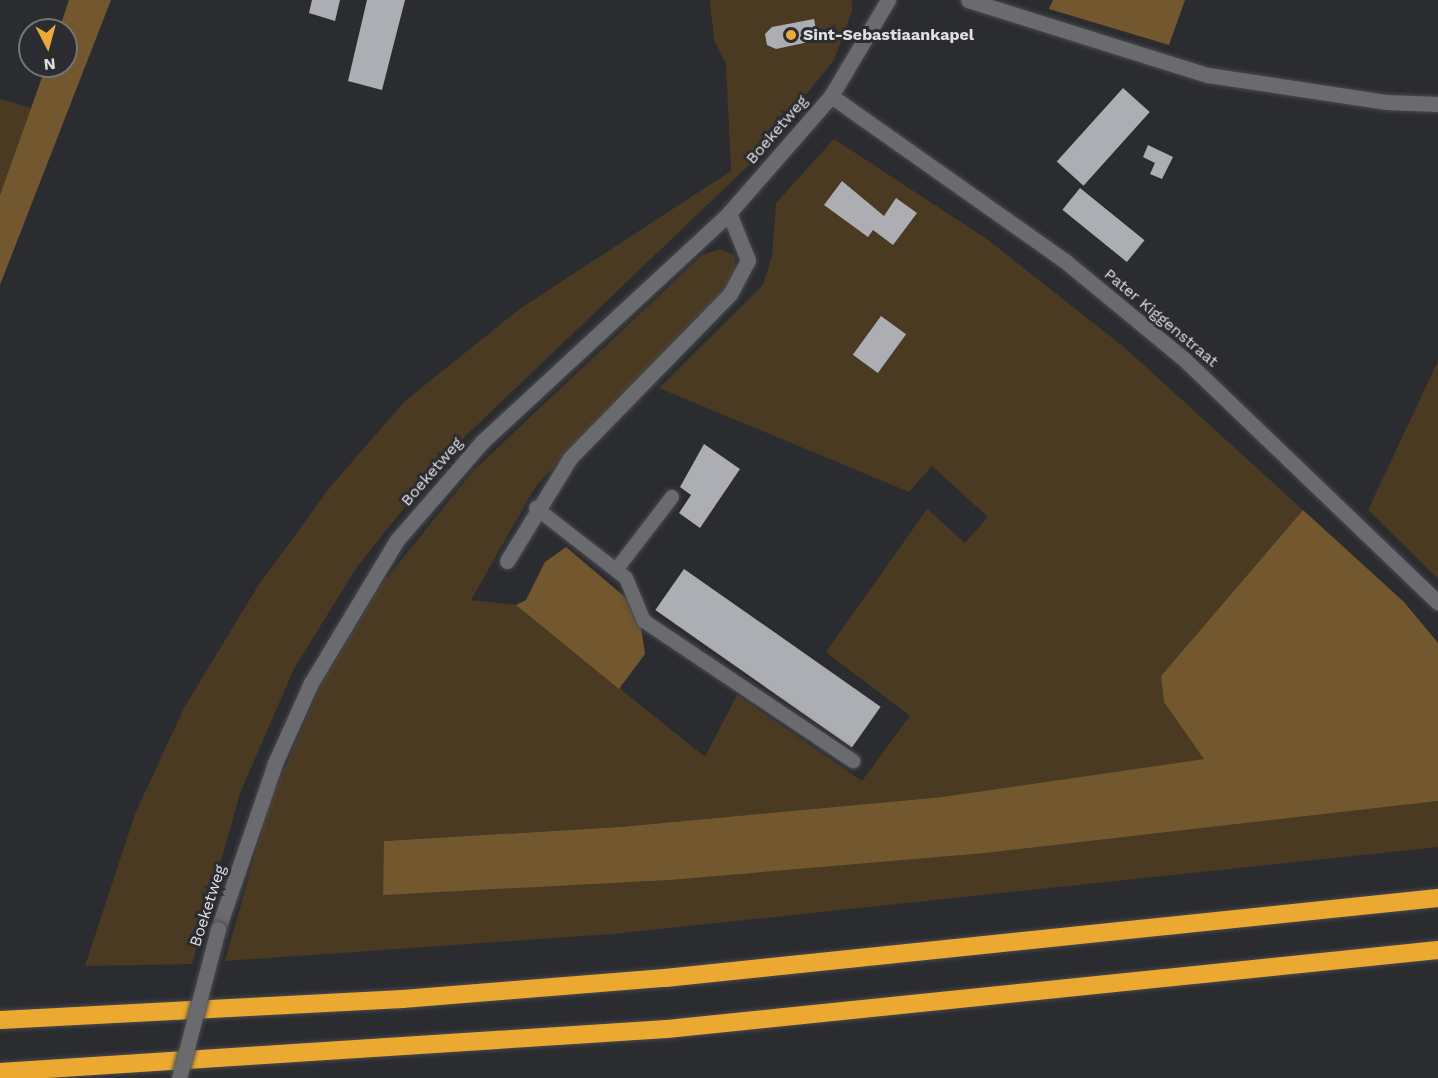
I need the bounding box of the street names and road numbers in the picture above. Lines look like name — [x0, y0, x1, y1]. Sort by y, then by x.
street label: Boeketweg — [742, 92, 812, 168]
street label: Pater Kiggenstraat — [1100, 265, 1222, 371]
street label: Boeketweg — [397, 434, 467, 510]
street label: Boeketweg — [186, 863, 230, 949]

